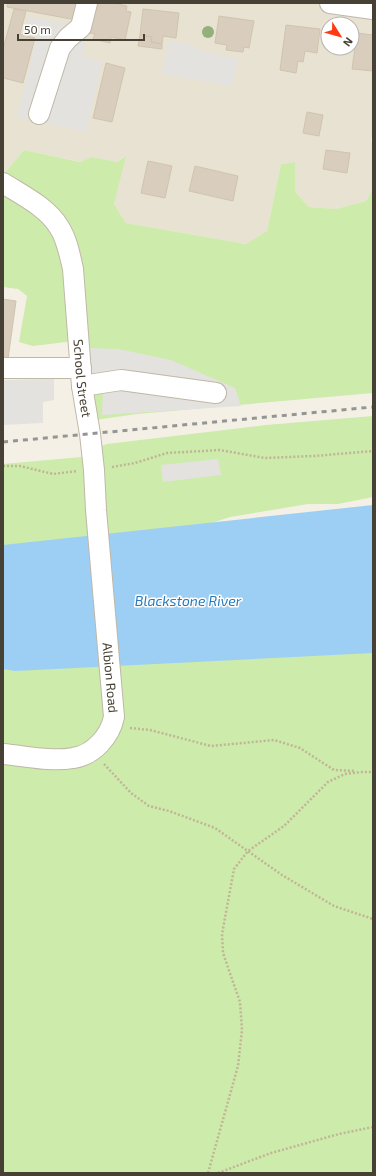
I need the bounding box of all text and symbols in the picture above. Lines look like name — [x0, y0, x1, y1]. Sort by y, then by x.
scale bar — [18, 16, 144, 42]
north arrow — [320, 16, 360, 56]
text: 50 m — [24, 22, 51, 36]
text: N — [341, 35, 356, 49]
street label: School Street — [70, 338, 95, 418]
water label: Blackstone River — [135, 592, 242, 609]
street label: Albion Road — [100, 642, 122, 713]

